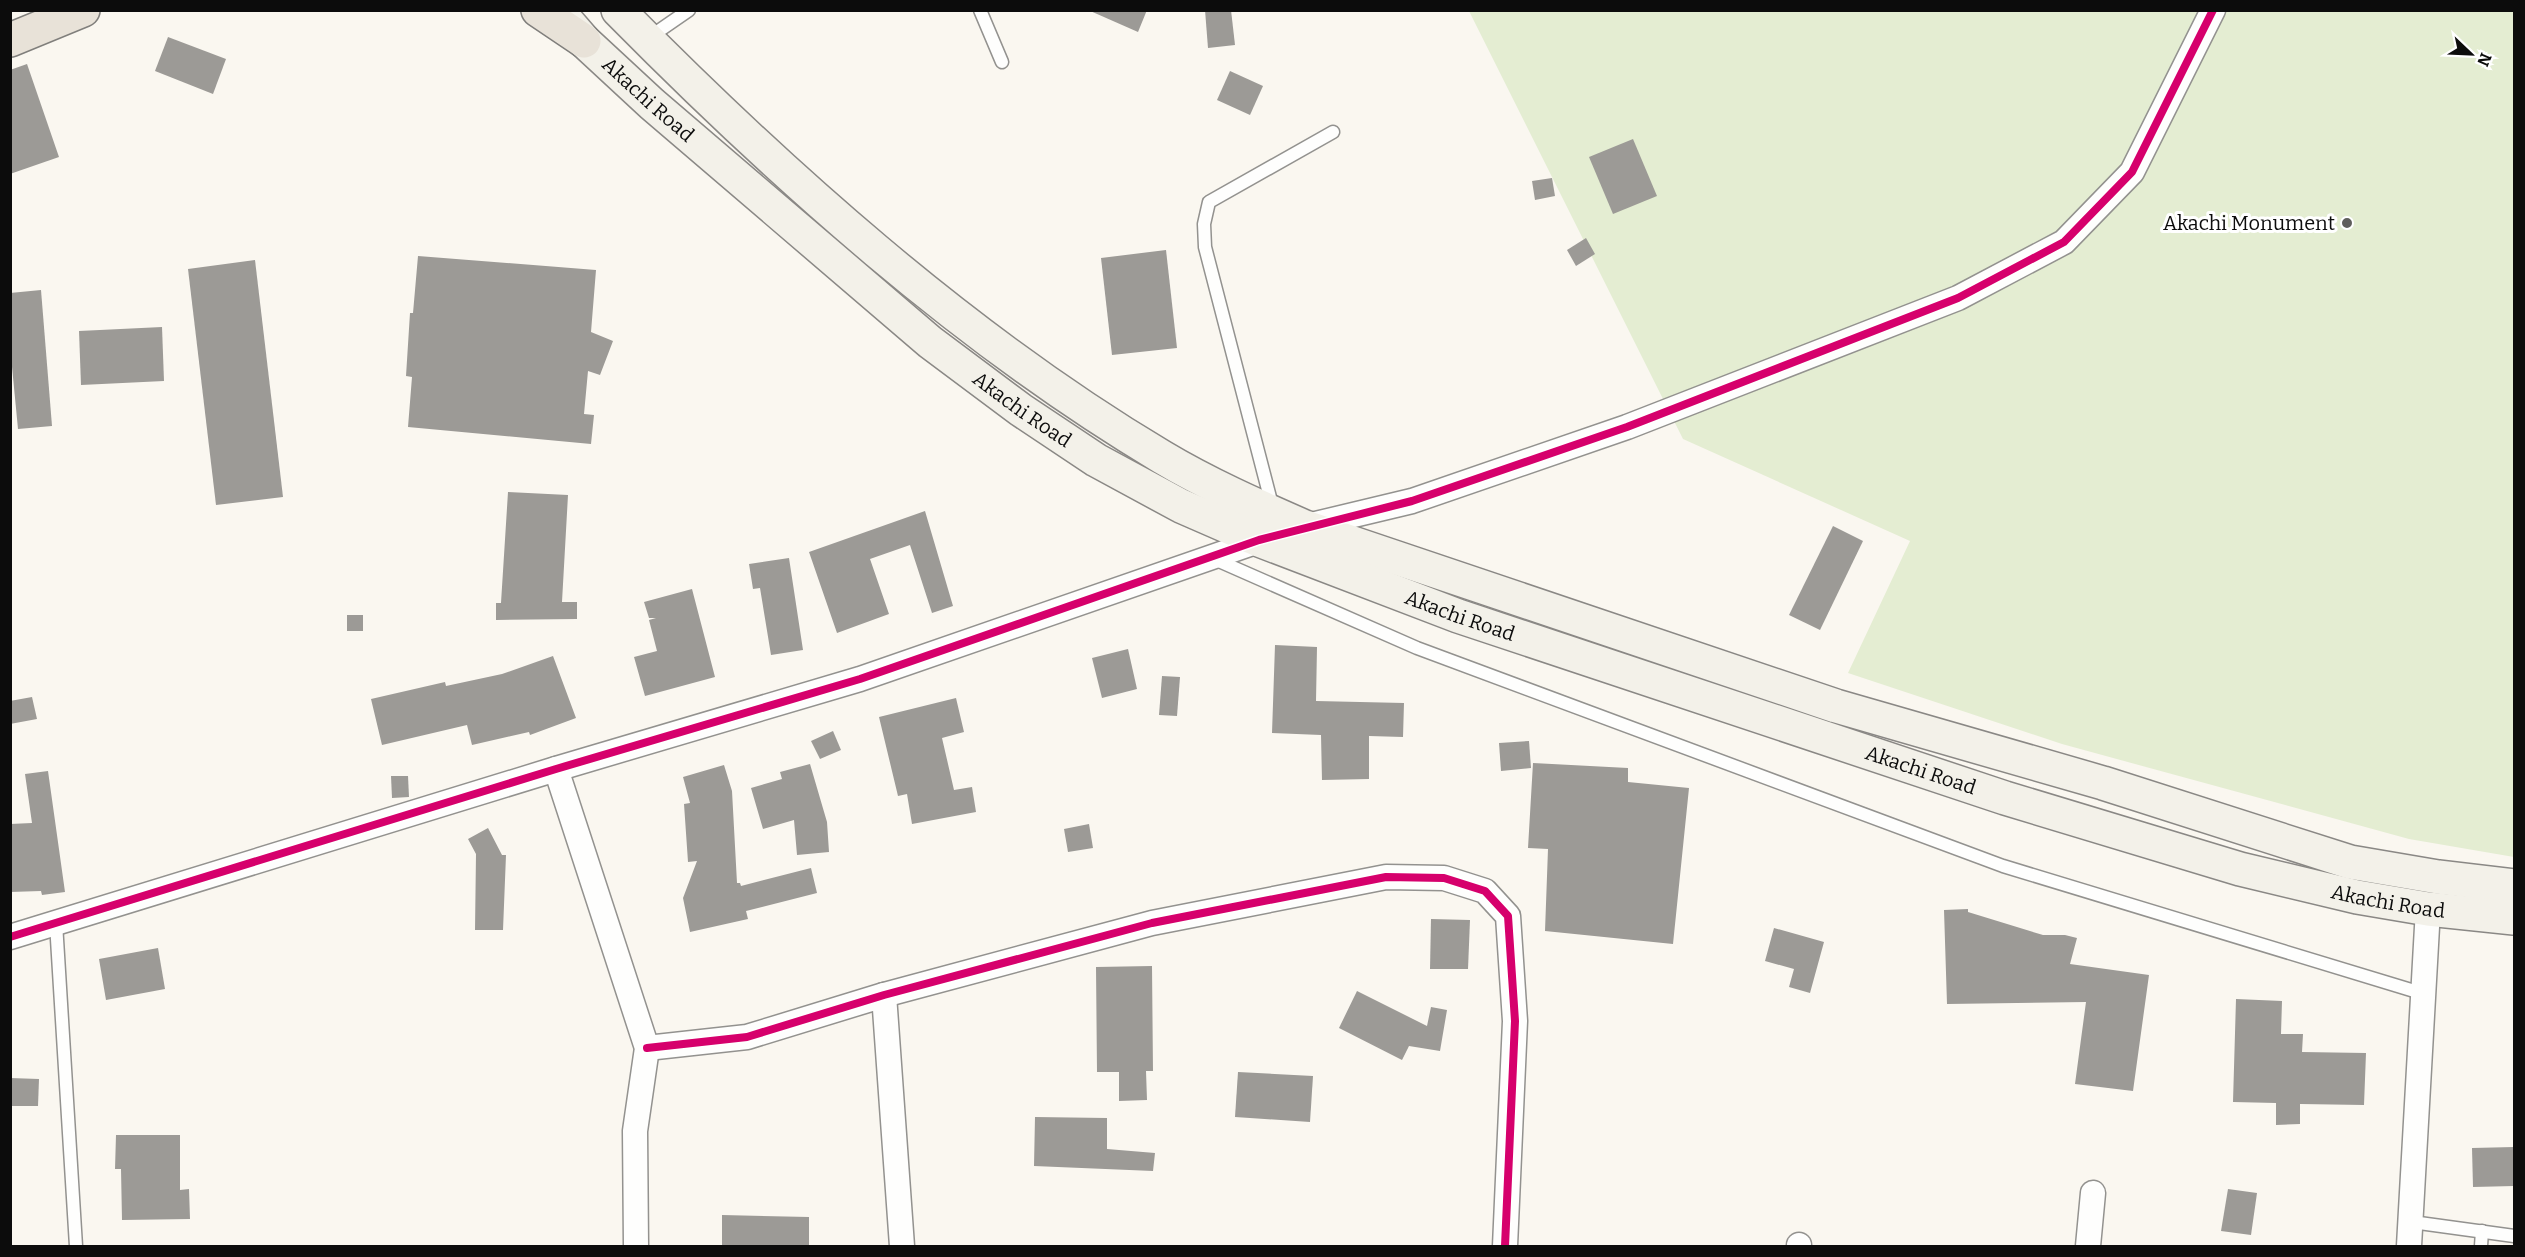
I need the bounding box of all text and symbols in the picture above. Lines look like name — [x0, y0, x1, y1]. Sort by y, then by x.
north arrow — [2441, 24, 2501, 84]
text: N — [2473, 50, 2496, 69]
street label: Akachi Road — [597, 52, 699, 147]
place label: Akachi Monument — [2163, 211, 2335, 235]
marker: Akachi Monument — [2340, 216, 2354, 230]
street label: Akachi Road — [968, 366, 1076, 452]
street label: Akachi Road — [1402, 585, 1518, 646]
street label: Akachi Road — [1862, 740, 1979, 800]
street label: Akachi Road — [2329, 879, 2446, 923]

